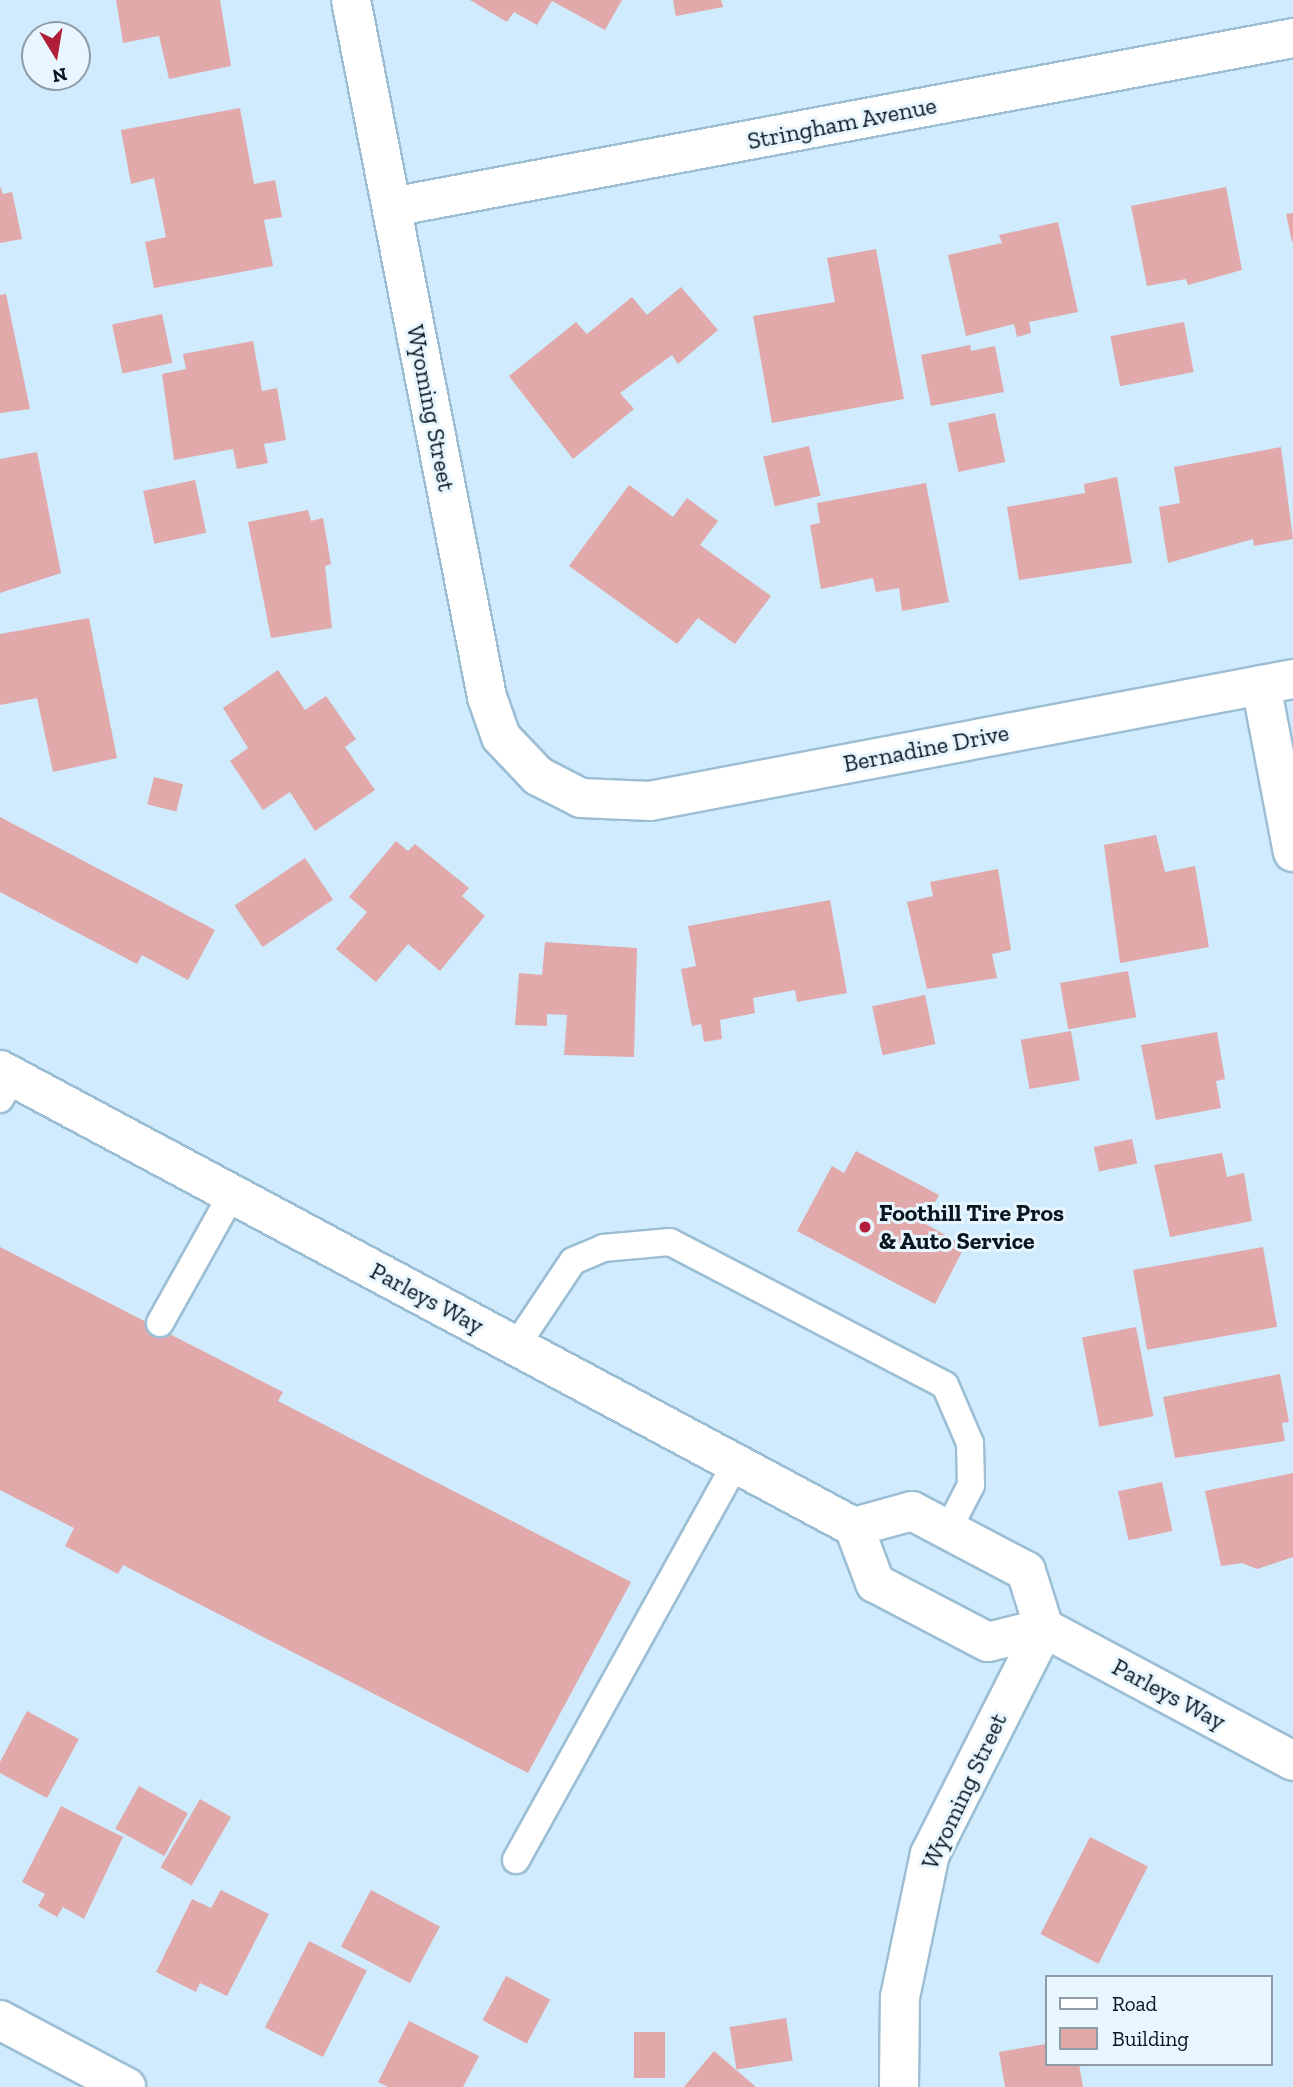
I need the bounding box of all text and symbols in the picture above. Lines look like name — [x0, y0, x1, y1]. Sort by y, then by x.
north arrow — [21, 21, 91, 91]
text: N — [50, 62, 69, 88]
street label: Stringham Avenue — [745, 90, 939, 156]
street label: Wyoming Street — [401, 322, 461, 494]
street label: Bernadine Drive — [841, 718, 1011, 778]
place label: Foothill Tire Pros & Auto Service — [879, 1199, 1064, 1255]
marker: Foothill Tire Pros & Auto Service — [857, 1219, 873, 1235]
street label: Parleys Way — [365, 1256, 489, 1340]
street label: Parleys Way — [1107, 1652, 1231, 1736]
street label: Wyoming Street — [915, 1708, 1013, 1874]
legend — [1044, 1975, 1272, 2066]
text: Road — [1112, 1991, 1157, 2016]
text: Building — [1112, 2026, 1189, 2051]

